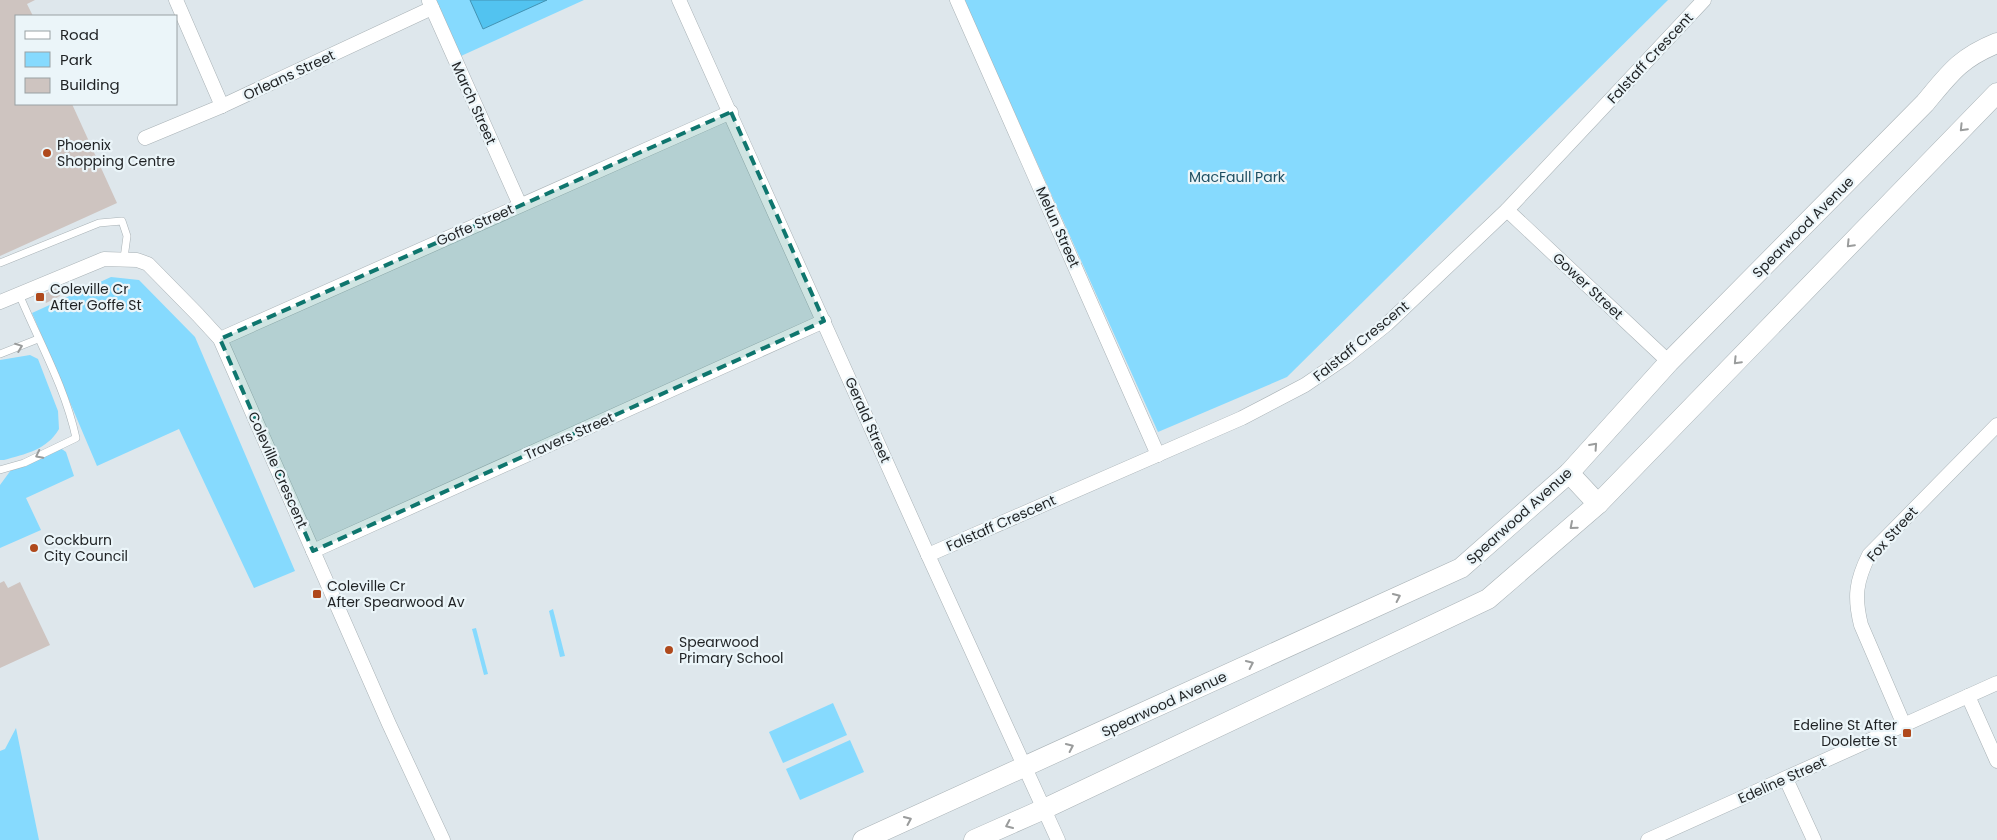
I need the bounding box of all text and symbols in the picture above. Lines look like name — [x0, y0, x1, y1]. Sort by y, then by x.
street label: Falstaff Crescent — [1602, 8, 1698, 108]
legend — [15, 15, 178, 105]
text: Road — [60, 24, 99, 45]
street label: Orleans Street — [240, 45, 338, 105]
text: Park — [60, 49, 92, 70]
street label: March Street — [447, 58, 501, 148]
text: Building — [60, 74, 120, 95]
one-way arrow — [1960, 122, 1969, 131]
place label: Phoenix Shopping Centre — [57, 135, 175, 171]
marker: Phoenix Shopping Centre — [41, 147, 53, 159]
park label: MacFaull Park — [1189, 167, 1286, 187]
street label: Spearwood Avenue — [1748, 172, 1858, 282]
street label: Melun Street — [1031, 183, 1085, 271]
street label: Goffe Street — [433, 199, 517, 251]
one-way arrow — [1847, 239, 1856, 248]
street label: Gower Street — [1548, 248, 1628, 324]
place label: Coleville Cr After Goffe St — [50, 279, 142, 315]
marker: Coleville Cr After Goffe St — [34, 291, 46, 303]
street label: Falstaff Crescent — [1309, 296, 1413, 386]
one-way arrow — [14, 342, 23, 353]
one-way arrow — [1734, 355, 1743, 364]
street label: Gerald Street — [840, 374, 896, 466]
street label: Travers Street — [521, 407, 617, 465]
street label: Coleville Crescent — [243, 408, 313, 532]
one-way arrow — [1588, 443, 1597, 452]
one-way arrow — [35, 449, 44, 459]
street label: Spearwood Avenue — [1462, 463, 1577, 569]
street label: Falstaff Crescent — [943, 490, 1059, 556]
street label: Fox Street — [1862, 502, 1922, 566]
one-way arrow — [1569, 520, 1578, 529]
place label: Cockburn City Council — [44, 530, 128, 566]
marker: Cockburn City Council — [28, 542, 40, 554]
place label: Coleville Cr After Spearwood Av — [327, 576, 465, 612]
marker: Coleville Cr After Spearwood Av — [311, 588, 323, 600]
one-way arrow — [1392, 592, 1401, 603]
place label: Spearwood Primary School — [679, 632, 784, 668]
marker: Spearwood Primary School — [663, 644, 675, 656]
one-way arrow — [1245, 660, 1254, 671]
street label: Spearwood Avenue — [1098, 666, 1230, 742]
place label: Edeline St After Doolette St — [1793, 715, 1897, 751]
marker: Edeline St After Doolette St — [1901, 727, 1913, 739]
one-way arrow — [1065, 742, 1074, 753]
street label: Edeline Street — [1735, 752, 1829, 808]
one-way arrow — [903, 816, 912, 827]
one-way arrow — [1005, 818, 1014, 829]

